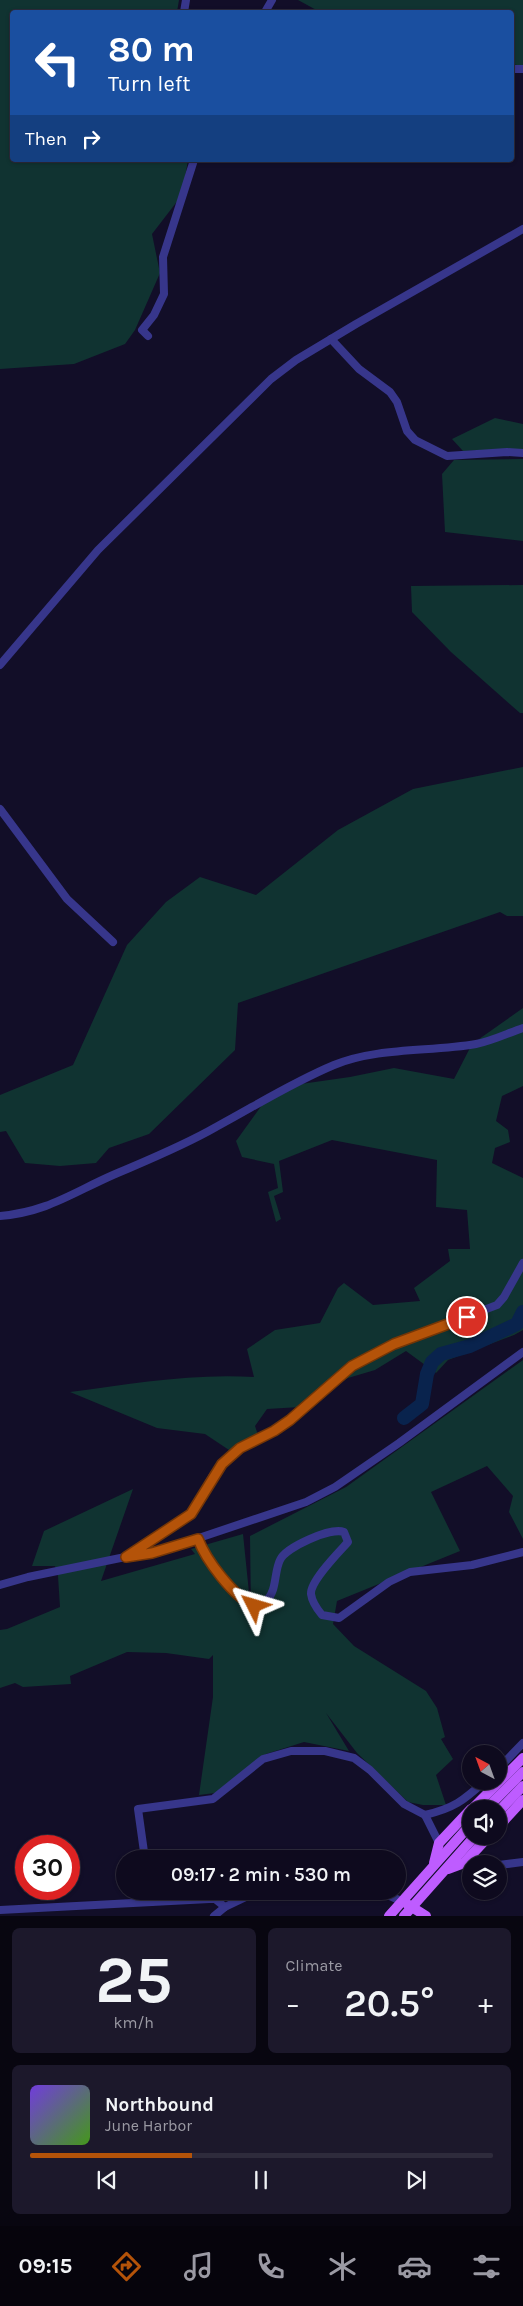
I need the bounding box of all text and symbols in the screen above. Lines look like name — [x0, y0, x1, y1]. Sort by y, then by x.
text: 80 m — [108, 29, 195, 70]
icon: left — [25, 30, 90, 95]
text: Turn left — [108, 71, 191, 97]
icon: right — [77, 125, 105, 153]
text: Then — [25, 128, 67, 150]
pin — [446, 1296, 488, 1338]
icon: arrive — [453, 1303, 481, 1331]
position arrow — [227, 1579, 279, 1631]
north arrow — [462, 1745, 508, 1790]
map controls — [462, 1745, 507, 1900]
button: sound — [462, 1800, 507, 1845]
speed limit sign: 30 — [15, 1835, 80, 1900]
button: layers — [462, 1855, 507, 1900]
text: 09:17 · 2 min · 530 m — [171, 1864, 351, 1886]
text: 25 — [95, 1942, 172, 2018]
text: Climate — [286, 1956, 343, 1975]
text: 20.5° — [344, 1981, 434, 2026]
text: − — [286, 1987, 300, 2020]
text: + — [478, 1987, 493, 2020]
text: km/h — [113, 2013, 154, 2032]
text: Northbound — [105, 2094, 214, 2116]
text: June Harbor — [105, 2116, 192, 2135]
icon: previous — [93, 2166, 121, 2194]
icon: pause — [247, 2166, 275, 2194]
icon: next — [402, 2166, 430, 2194]
icon: directions — [109, 2249, 144, 2284]
icon: music — [181, 2249, 216, 2284]
icon: phone — [253, 2249, 288, 2284]
icon: climate — [325, 2249, 360, 2284]
icon: car — [397, 2249, 432, 2284]
icon: filters — [469, 2249, 504, 2284]
text: 09:15 — [19, 2253, 72, 2279]

